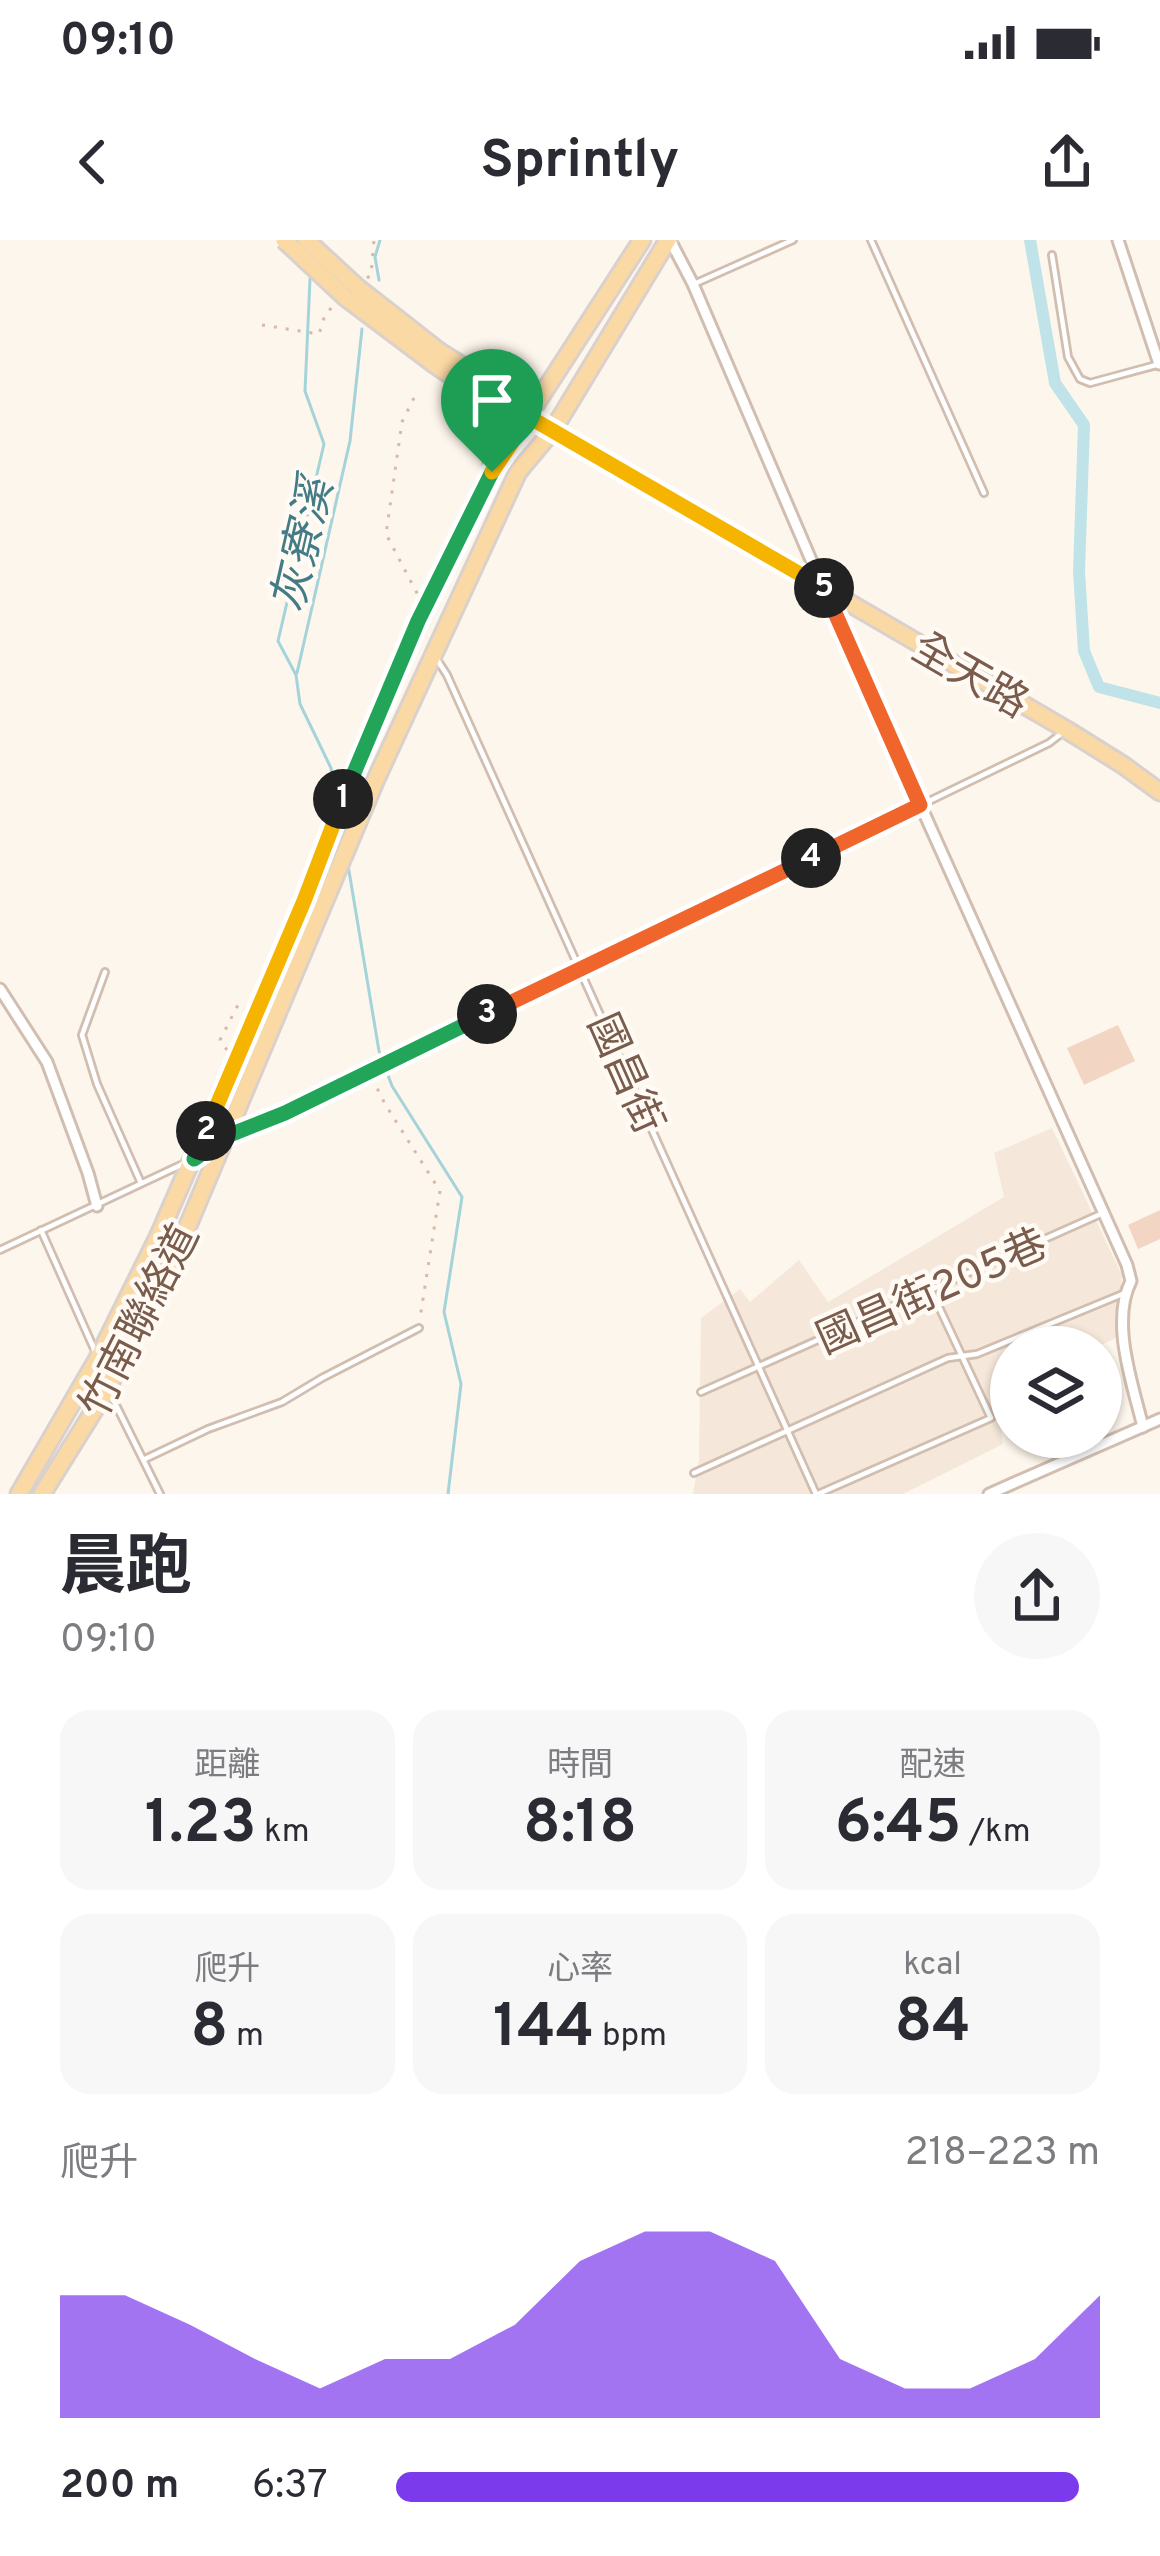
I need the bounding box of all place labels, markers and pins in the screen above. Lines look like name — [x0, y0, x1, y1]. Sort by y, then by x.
pin — [441, 349, 543, 472]
pin: 5 — [794, 558, 854, 618]
pin: 1 — [313, 769, 373, 829]
pin: 4 — [781, 828, 841, 888]
pin: 3 — [457, 984, 517, 1044]
pin: 2 — [176, 1101, 236, 1161]

